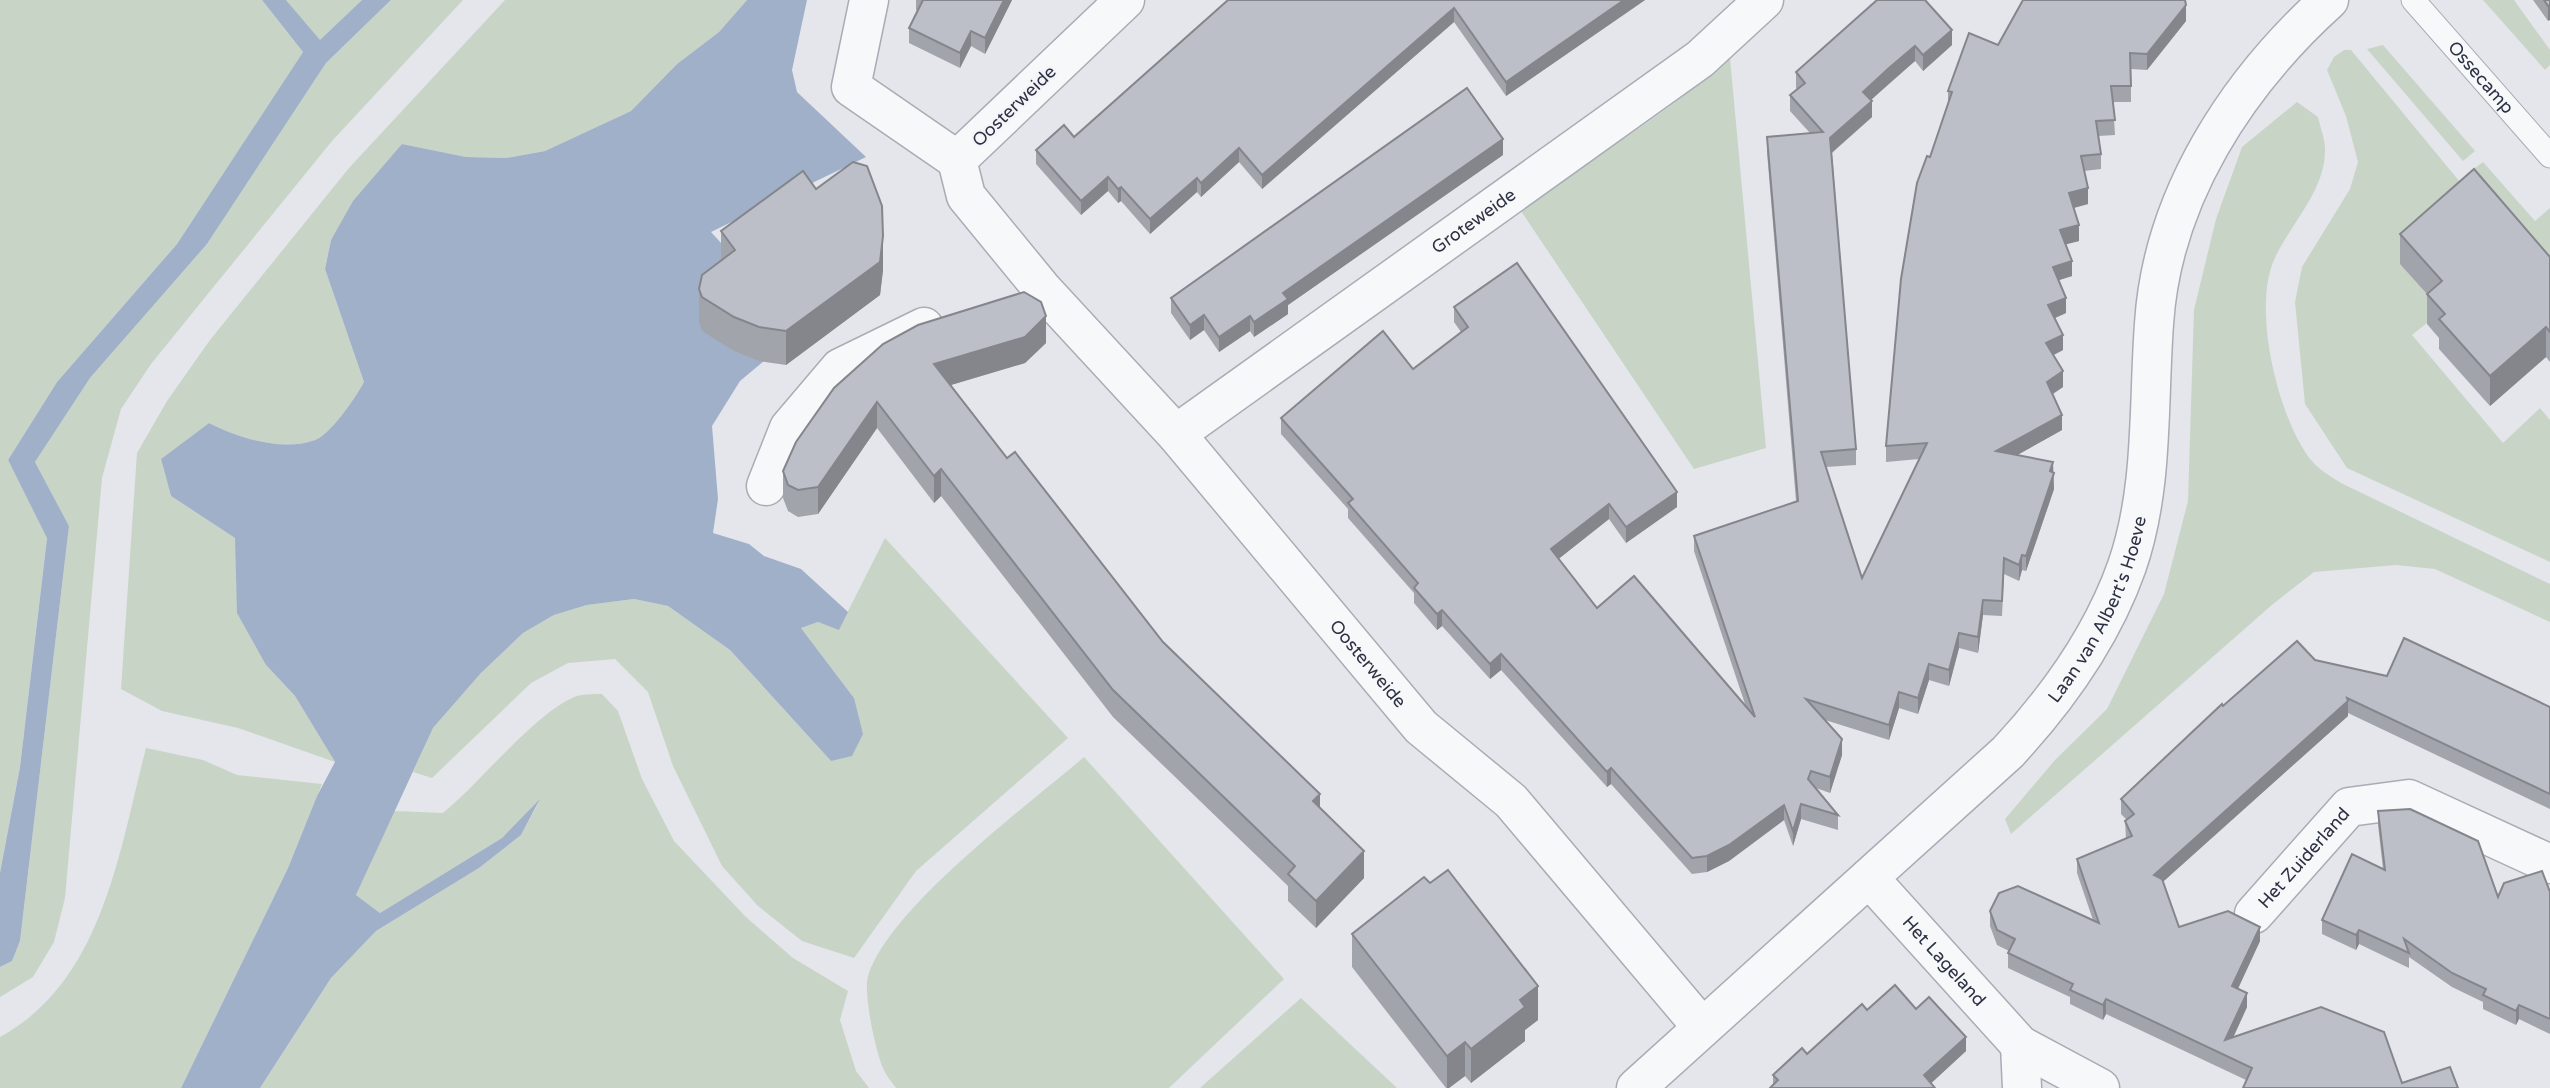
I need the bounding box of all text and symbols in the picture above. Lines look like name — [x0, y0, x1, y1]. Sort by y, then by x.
street label: Ossecamp — [2443, 36, 2519, 118]
street label: Oosterweide — [968, 61, 1060, 151]
street label: Groteweide — [1427, 183, 1520, 259]
street label: Laan van Albert's Hoeve — [2043, 514, 2151, 707]
street label: Oosterweide — [1325, 615, 1411, 712]
street label: Het Zuiderland — [2253, 803, 2354, 913]
street label: Het Lageland — [1898, 911, 1991, 1011]

